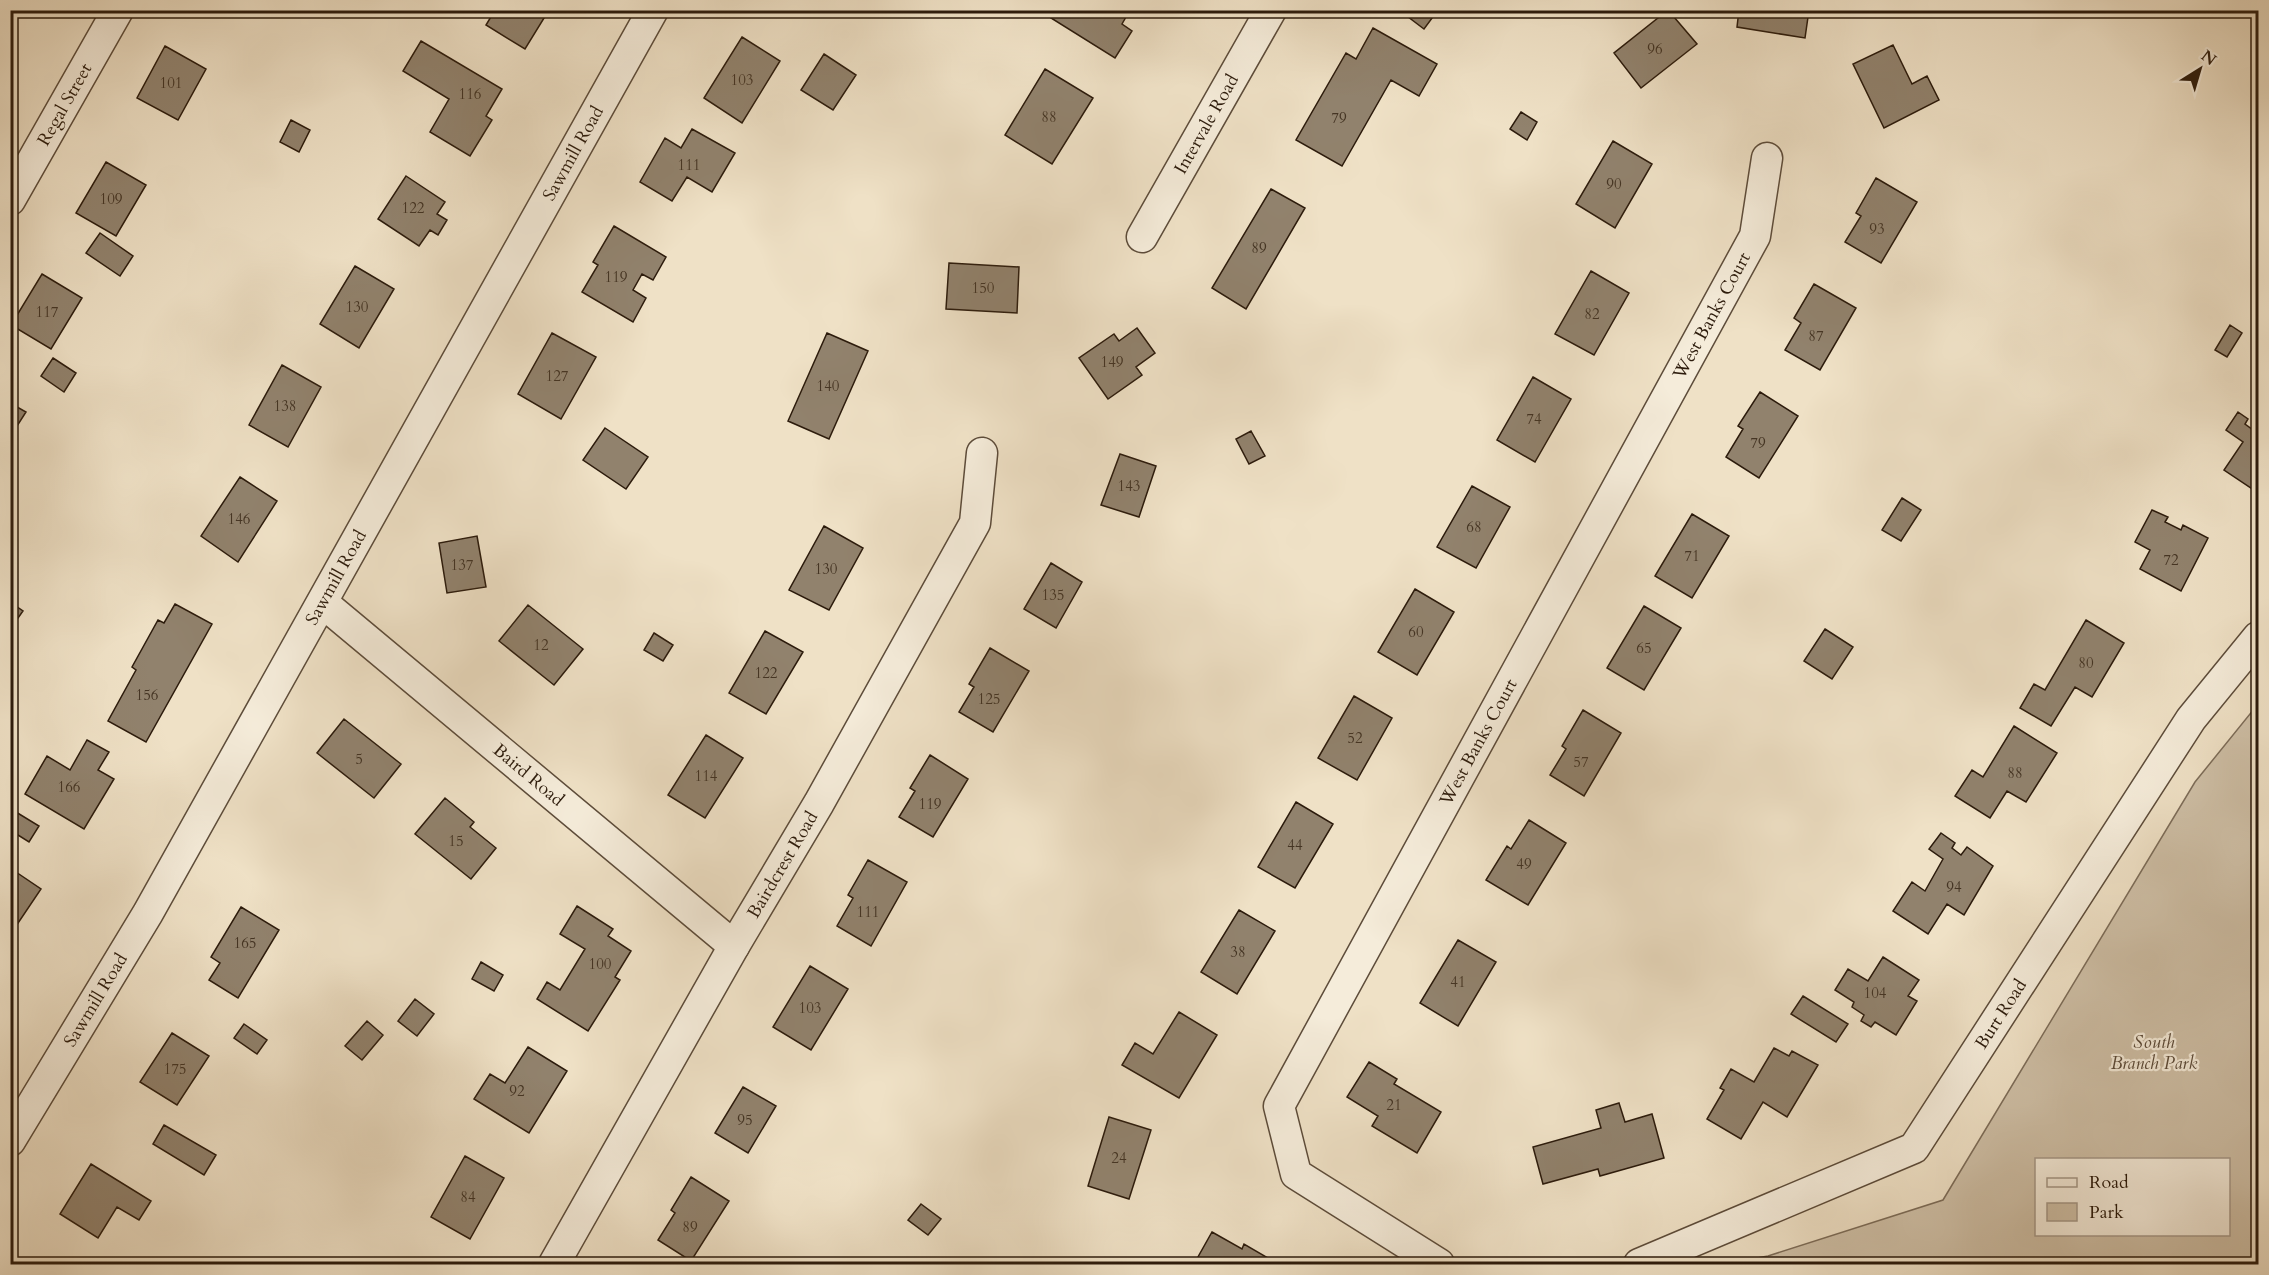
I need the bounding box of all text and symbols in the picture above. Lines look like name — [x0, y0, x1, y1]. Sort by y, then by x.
house number: 96 — [1647, 39, 1663, 59]
north arrow — [2170, 39, 2230, 99]
text: N — [2196, 45, 2221, 71]
street label: Regal Street — [31, 58, 98, 150]
street label: Intervale Road — [1168, 69, 1245, 178]
house number: 103 — [730, 70, 754, 90]
house number: 101 — [159, 73, 183, 93]
house number: 116 — [458, 84, 482, 104]
street label: Sawmill Road — [536, 101, 610, 205]
house number: 88 — [1041, 107, 1057, 127]
house number: 79 — [1331, 108, 1347, 128]
house number: 111 — [677, 155, 701, 175]
house number: 90 — [1606, 174, 1622, 194]
house number: 109 — [99, 189, 123, 209]
house number: 122 — [401, 198, 425, 218]
house number: 93 — [1869, 219, 1885, 239]
house number: 89 — [1251, 238, 1267, 258]
street label: West Banks Court — [1666, 247, 1756, 384]
house number: 119 — [604, 267, 628, 287]
house number: 150 — [971, 278, 995, 298]
house number: 130 — [345, 297, 369, 317]
house number: 117 — [35, 302, 59, 322]
house number: 82 — [1584, 304, 1600, 324]
house number: 87 — [1808, 326, 1824, 346]
house number: 149 — [1100, 352, 1124, 372]
house number: 127 — [545, 366, 569, 386]
house number: 140 — [816, 376, 840, 396]
house number: 138 — [273, 396, 297, 416]
house number: 74 — [1526, 409, 1542, 429]
house number: 79 — [1750, 433, 1766, 453]
house number: 143 — [1117, 476, 1141, 496]
house number: 146 — [227, 509, 251, 529]
house number: 68 — [1466, 517, 1482, 537]
street label: Sawmill Road — [299, 525, 372, 629]
house number: 71 — [1684, 546, 1700, 566]
house number: 72 — [2163, 550, 2179, 570]
house number: 137 — [450, 555, 474, 575]
house number: 130 — [814, 559, 838, 579]
house number: 135 — [1041, 585, 1065, 605]
house number: 60 — [1408, 622, 1424, 642]
house number: 12 — [533, 635, 549, 655]
house number: 65 — [1636, 638, 1652, 658]
house number: 80 — [2078, 653, 2094, 673]
house number: 122 — [754, 663, 778, 683]
street label: West Banks Court — [1433, 674, 1523, 811]
house number: 156 — [135, 685, 159, 705]
house number: 125 — [977, 689, 1001, 709]
house number: 52 — [1347, 728, 1363, 748]
street label: Baird Road — [488, 738, 570, 812]
house number: 5 — [355, 749, 363, 769]
house number: 57 — [1573, 752, 1589, 772]
house number: 88 — [2007, 763, 2023, 783]
house number: 114 — [694, 766, 718, 786]
house number: 166 — [57, 777, 81, 797]
house number: 119 — [918, 794, 942, 814]
street label: Bairdcrest Road — [741, 806, 824, 923]
house number: 15 — [448, 831, 464, 851]
house number: 44 — [1287, 835, 1303, 855]
house number: 49 — [1516, 854, 1532, 874]
house number: 94 — [1946, 877, 1962, 897]
house number: 111 — [856, 902, 880, 922]
house number: 165 — [233, 933, 257, 953]
house number: 38 — [1230, 942, 1246, 962]
street label: Sawmill Road — [58, 948, 134, 1051]
house number: 100 — [588, 954, 612, 974]
house number: 41 — [1450, 972, 1466, 992]
street label: Burt Road — [1969, 974, 2033, 1054]
house number: 104 — [1863, 983, 1887, 1003]
house number: 103 — [798, 998, 822, 1018]
park label: South Branch Park — [2111, 1030, 2197, 1076]
house number: 175 — [163, 1059, 187, 1079]
house number: 92 — [509, 1081, 525, 1101]
house number: 21 — [1386, 1095, 1402, 1115]
house number: 95 — [737, 1110, 753, 1130]
house number: 24 — [1111, 1148, 1127, 1168]
legend — [2035, 1158, 2230, 1236]
text: Road — [2089, 1170, 2129, 1195]
house number: 84 — [460, 1187, 476, 1207]
text: Park — [2089, 1200, 2124, 1225]
house number: 89 — [682, 1217, 698, 1237]

